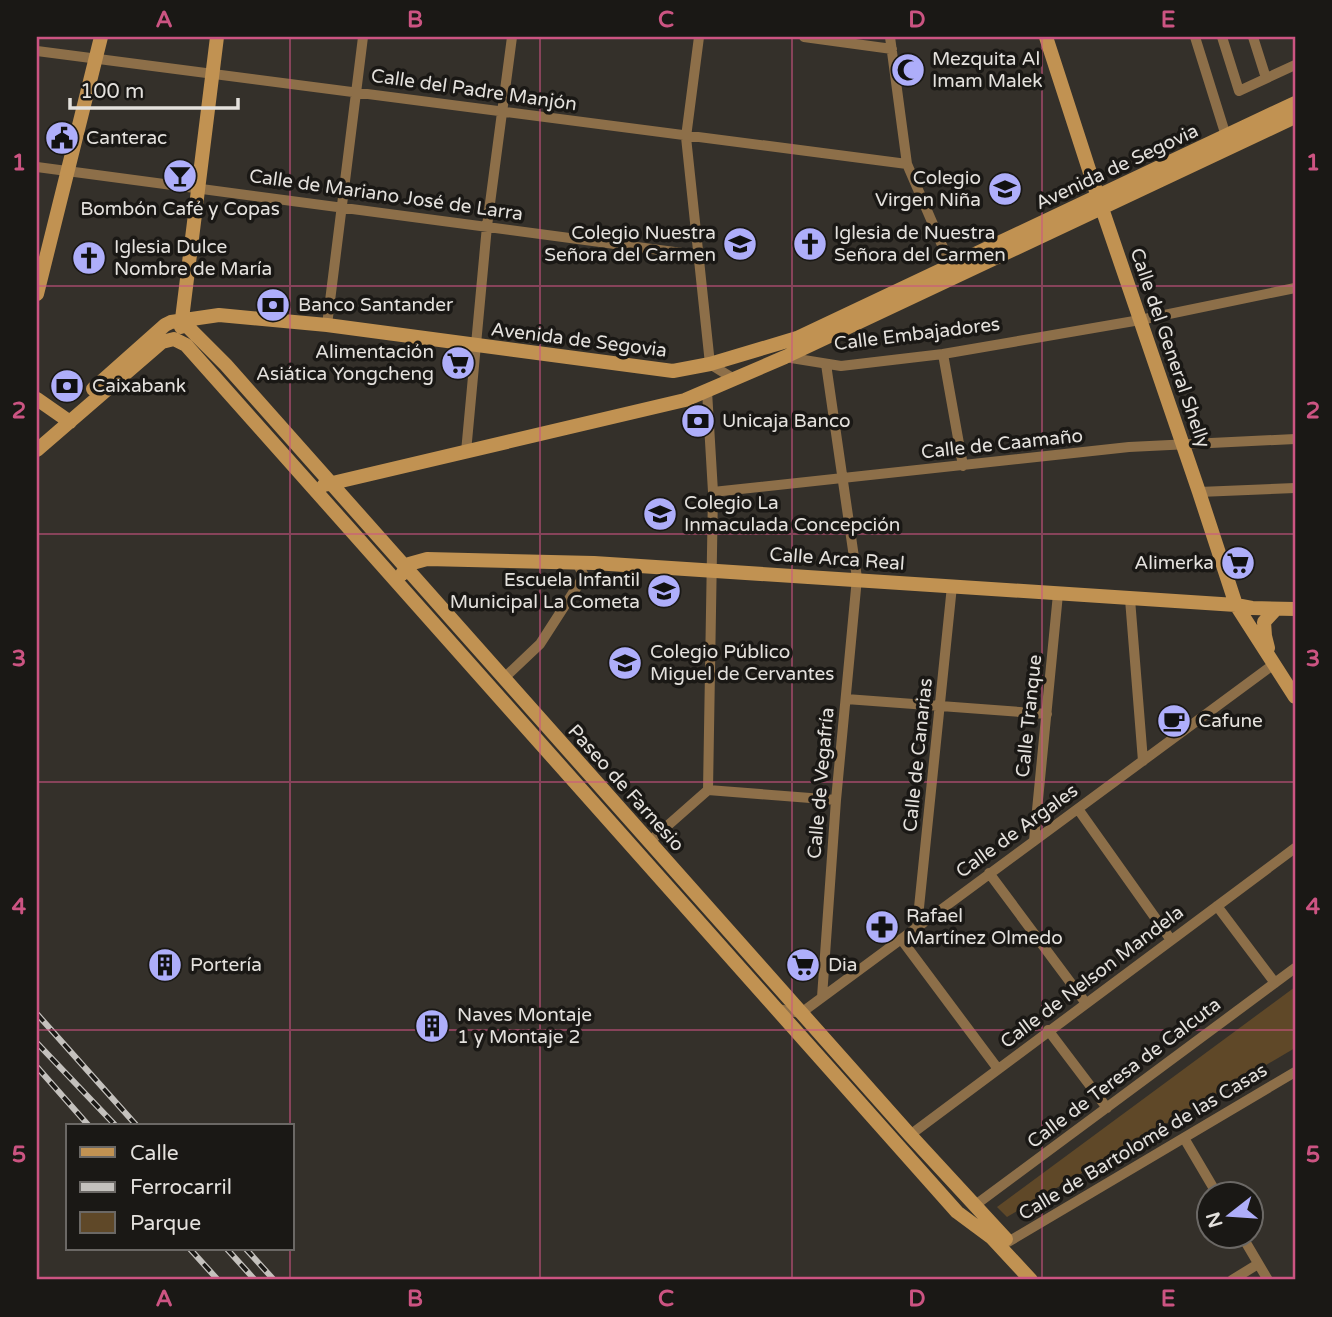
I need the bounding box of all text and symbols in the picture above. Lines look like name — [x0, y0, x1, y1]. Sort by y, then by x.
text: A — [155, 6, 173, 34]
text: B — [407, 6, 423, 34]
text: C — [658, 6, 674, 34]
text: D — [908, 6, 926, 34]
text: E — [1161, 6, 1175, 34]
place label: Mezquita Al Imam Malek — [932, 48, 1043, 92]
mosque icon: Mezquita Al Imam Malek — [889, 51, 927, 89]
street label: Calle del Padre Manjón — [370, 65, 578, 115]
scale bar — [70, 66, 238, 110]
text: 100 m — [80, 79, 144, 104]
public building icon: Canterac — [43, 119, 81, 157]
street label: Avenida de Segovia — [1032, 120, 1202, 214]
place label: Canterac — [86, 127, 167, 149]
text: 1 — [12, 149, 26, 177]
text: 1 — [1306, 149, 1320, 177]
bar icon: Bombón Café y Copas — [161, 157, 199, 195]
street label: Calle de Mariano José de Larra — [248, 165, 524, 225]
place label: Colegio Virgen Niña — [875, 167, 981, 211]
school or university icon: Colegio Virgen Niña — [986, 170, 1024, 208]
place label: Bombón Café y Copas — [80, 198, 280, 220]
place label: Colegio Nuestra Señora del Carmen — [544, 222, 716, 266]
place label: Iglesia de Nuestra Señora del Carmen — [834, 222, 1006, 266]
school or university icon: Colegio Nuestra Señora del Carmen — [721, 225, 759, 263]
church icon: Iglesia de Nuestra Señora del Carmen — [791, 225, 829, 263]
place label: Iglesia Dulce Nombre de María — [114, 236, 272, 280]
church icon: Iglesia Dulce Nombre de María — [70, 239, 108, 277]
street label: Calle del General Shelly — [1125, 245, 1215, 451]
bank icon: Banco Santander — [254, 286, 292, 324]
place label: Banco Santander — [298, 294, 454, 316]
street label: Calle Embajadores — [833, 313, 1001, 355]
street label: Avenida de Segovia — [490, 318, 668, 362]
place label: Alimentación Asiática Yongcheng — [256, 341, 434, 385]
supermarket icon: Alimentación Asiática Yongcheng — [439, 344, 477, 382]
bank icon: Caixabank — [48, 367, 86, 405]
place label: Caixabank — [92, 375, 186, 397]
text: 2 — [12, 397, 26, 425]
text: 2 — [1306, 397, 1320, 425]
bank icon: Unicaja Banco — [679, 402, 717, 440]
place label: Unicaja Banco — [722, 410, 851, 432]
street label: Calle de Caamaño — [920, 425, 1084, 463]
place label: Colegio La Inmaculada Concepción — [684, 492, 900, 536]
school or university icon: Colegio La Inmaculada Concepción — [641, 495, 679, 533]
street label: Calle Arca Real — [769, 543, 905, 575]
supermarket icon: Alimerka — [1219, 544, 1257, 582]
place label: Alimerka — [1134, 552, 1214, 574]
place label: Escuela Infantil Municipal La Cometa — [450, 569, 640, 613]
school or university icon: Escuela Infantil Municipal La Cometa — [645, 572, 683, 610]
place label: Colegio Público Miguel de Cervantes — [650, 641, 834, 685]
school or university icon: Colegio Público Miguel de Cervantes — [606, 644, 644, 682]
text: 3 — [12, 645, 26, 673]
text: 3 — [1306, 645, 1320, 673]
street label: Calle Tranque — [1012, 654, 1046, 778]
street label: Calle de Canarias — [899, 677, 937, 833]
cafe icon: Cafune — [1155, 702, 1193, 740]
street label: Calle de Vegafría — [803, 706, 839, 860]
place label: Cafune — [1198, 710, 1263, 732]
street label: Paseo de Farnesio — [563, 720, 689, 856]
street label: Calle de Argales — [952, 779, 1082, 883]
text: 4 — [12, 893, 27, 921]
text: 4 — [1306, 893, 1321, 921]
street label: Calle de Nelson Mandela — [996, 901, 1188, 1053]
place label: Rafael Martínez Olmedo — [906, 905, 1063, 949]
pharmacy icon: Rafael Martínez Olmedo — [863, 908, 901, 946]
building icon: Portería — [146, 946, 184, 984]
supermarket icon: Dia — [784, 946, 822, 984]
place label: Portería — [190, 954, 262, 976]
place label: Dia — [828, 954, 858, 976]
street label: Calle de Teresa de Calcuta — [1023, 993, 1225, 1153]
place label: Naves Montaje 1 y Montaje 2 — [457, 1004, 592, 1048]
building icon: Naves Montaje 1 y Montaje 2 — [413, 1007, 451, 1045]
street label: Calle de Bartolomé de las Casas — [1015, 1059, 1271, 1225]
legend — [66, 1124, 294, 1250]
text: 5 — [12, 1141, 26, 1169]
text: Calle — [130, 1141, 179, 1166]
text: 5 — [1306, 1141, 1320, 1169]
text: Ferrocarril — [130, 1175, 232, 1200]
north arrow — [1196, 1180, 1266, 1250]
text: N — [1202, 1209, 1227, 1230]
text: Parque — [130, 1211, 201, 1236]
text: A — [155, 1285, 173, 1313]
text: B — [407, 1285, 423, 1313]
text: C — [658, 1285, 674, 1313]
text: D — [908, 1285, 926, 1313]
text: E — [1161, 1285, 1175, 1313]

